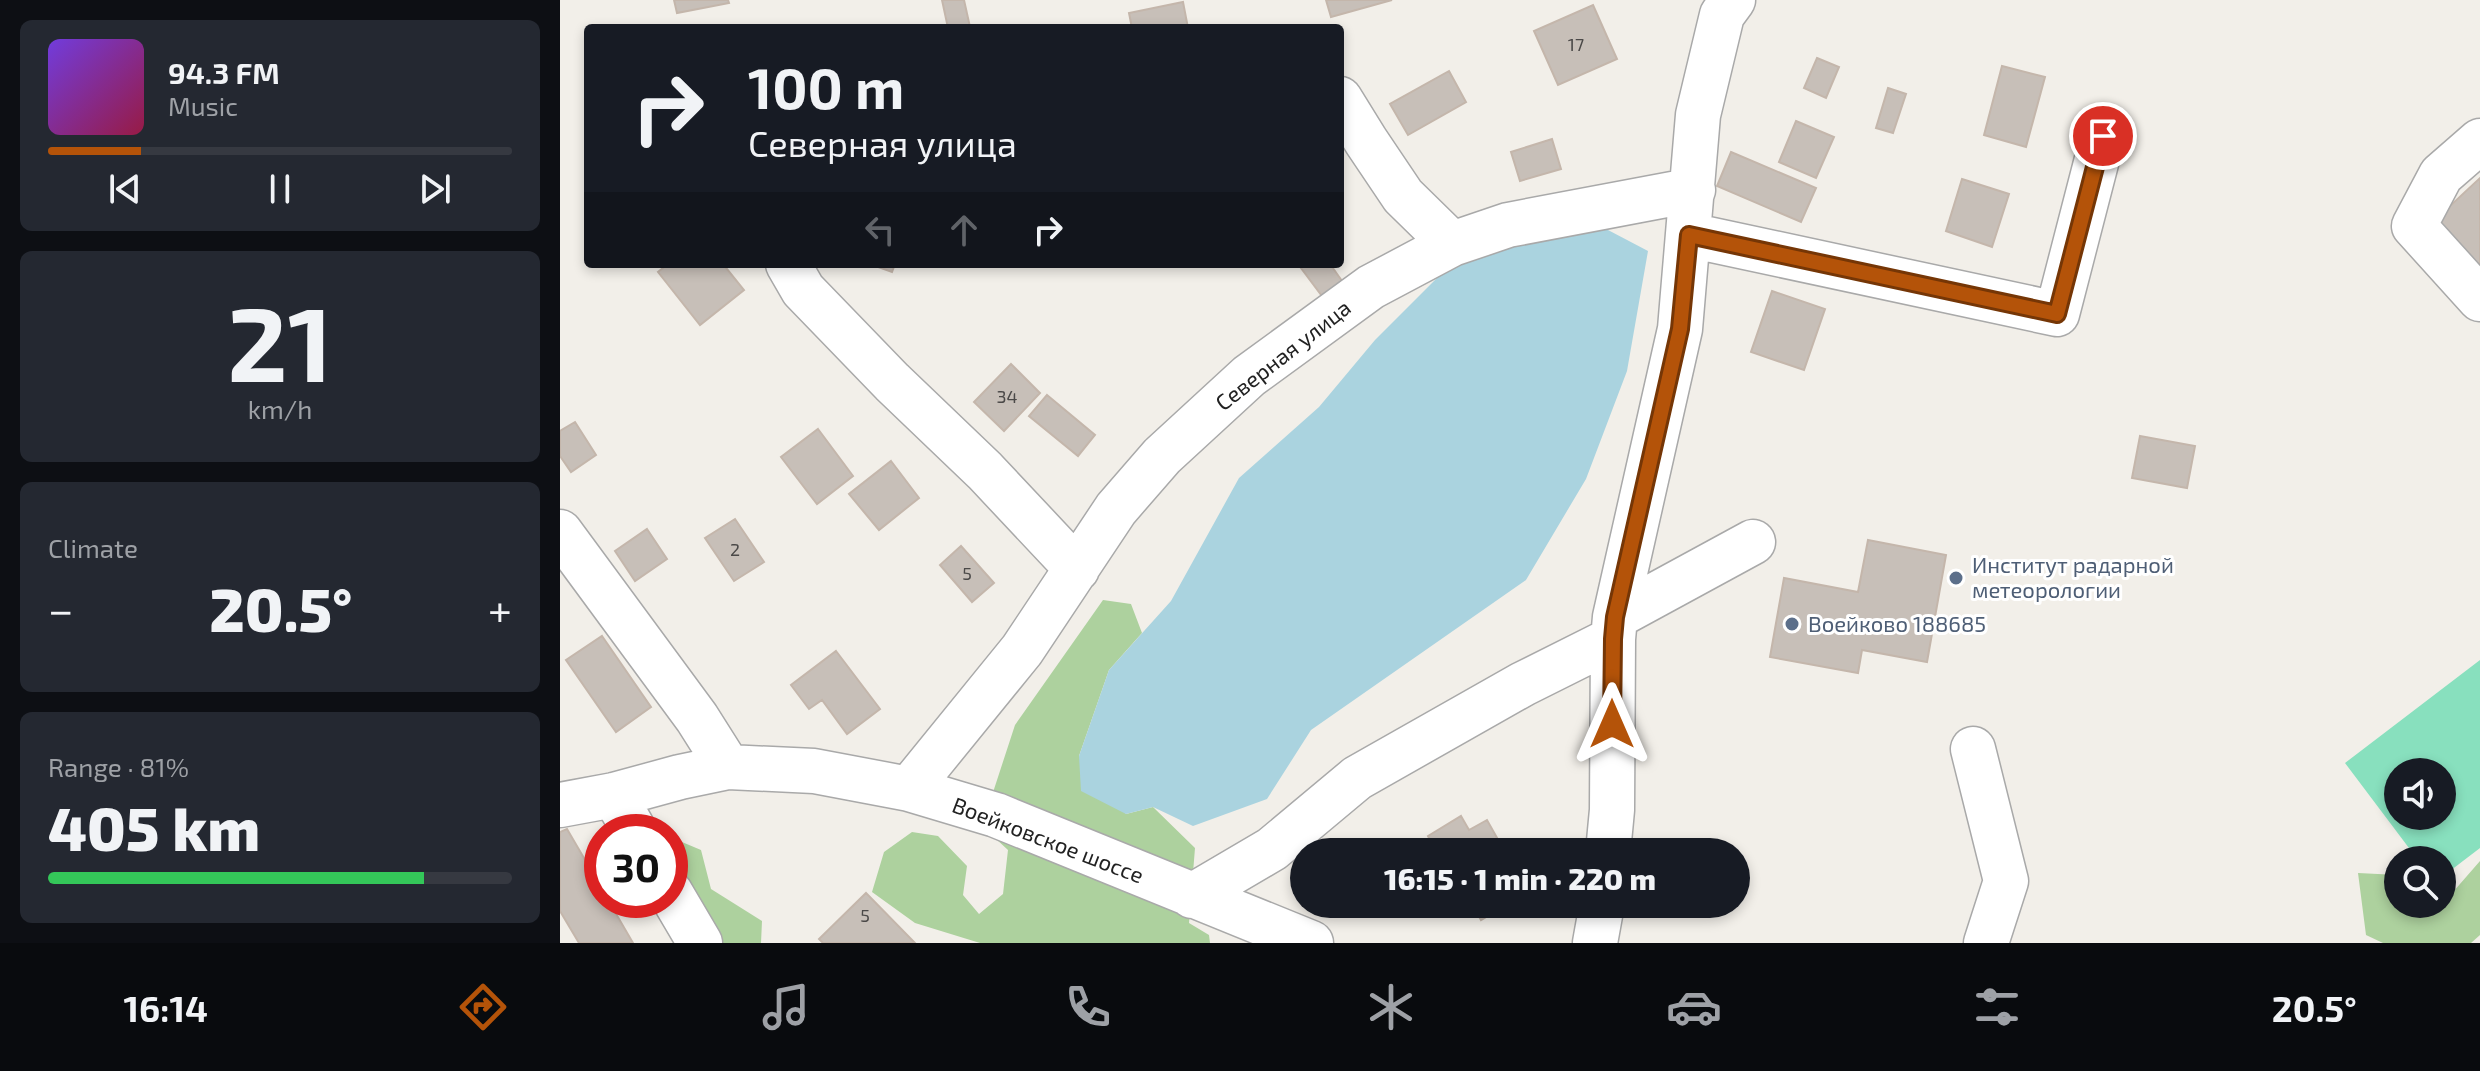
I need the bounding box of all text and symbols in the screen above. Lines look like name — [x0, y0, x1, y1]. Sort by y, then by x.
house number: 17 — [1568, 33, 1584, 55]
text: 100 m — [748, 53, 904, 120]
text: 94.3 FM — [168, 54, 280, 90]
icon: right — [616, 56, 720, 160]
text: Music — [168, 90, 238, 121]
pin — [2069, 102, 2137, 170]
icon: arrive — [2081, 114, 2125, 158]
text: Северная улица — [748, 121, 1017, 164]
icon: previous — [103, 167, 147, 211]
icon: pause — [258, 167, 302, 211]
icon: next — [413, 167, 457, 211]
icon: left — [858, 208, 902, 252]
icon: ahead — [942, 208, 986, 252]
icon: right — [1026, 208, 1070, 252]
text: 21 — [227, 278, 333, 403]
street label: Северная улица — [1210, 293, 1356, 416]
house number: 34 — [996, 385, 1018, 407]
text: km/h — [248, 393, 312, 424]
text: Climate — [48, 532, 138, 563]
house number: 2 — [730, 538, 740, 560]
place label: Институт радарной метеорологии — [1972, 551, 2174, 602]
house number: 5 — [962, 562, 972, 584]
marker: Институт радарной метеорологии — [1947, 569, 1965, 587]
text: 20.5° — [209, 572, 352, 644]
text: − — [48, 582, 74, 635]
text: + — [488, 582, 512, 635]
place label: Воейково 188685 — [1808, 610, 1986, 636]
marker: Воейково 188685 — [1783, 615, 1801, 633]
position arrow — [1570, 682, 1654, 766]
text: Range · 81% — [48, 751, 189, 782]
map controls — [2384, 758, 2456, 918]
button: sound — [2384, 758, 2456, 830]
text: 405 km — [48, 791, 260, 863]
street label: Воейковское шоссе — [949, 791, 1148, 888]
speed limit sign: 30 — [584, 814, 688, 918]
button: search — [2384, 846, 2456, 918]
text: 16:15 · 1 min · 220 m — [1384, 860, 1656, 896]
house number: 5 — [860, 904, 870, 926]
icon: directions — [455, 979, 511, 1035]
icon: music — [758, 979, 814, 1035]
icon: phone — [1060, 979, 1116, 1035]
icon: climate — [1363, 979, 1419, 1035]
icon: car — [1666, 979, 1722, 1035]
icon: filters — [1969, 979, 2025, 1035]
text: 16:14 — [123, 986, 208, 1029]
text: 20.5° — [2272, 986, 2357, 1029]

